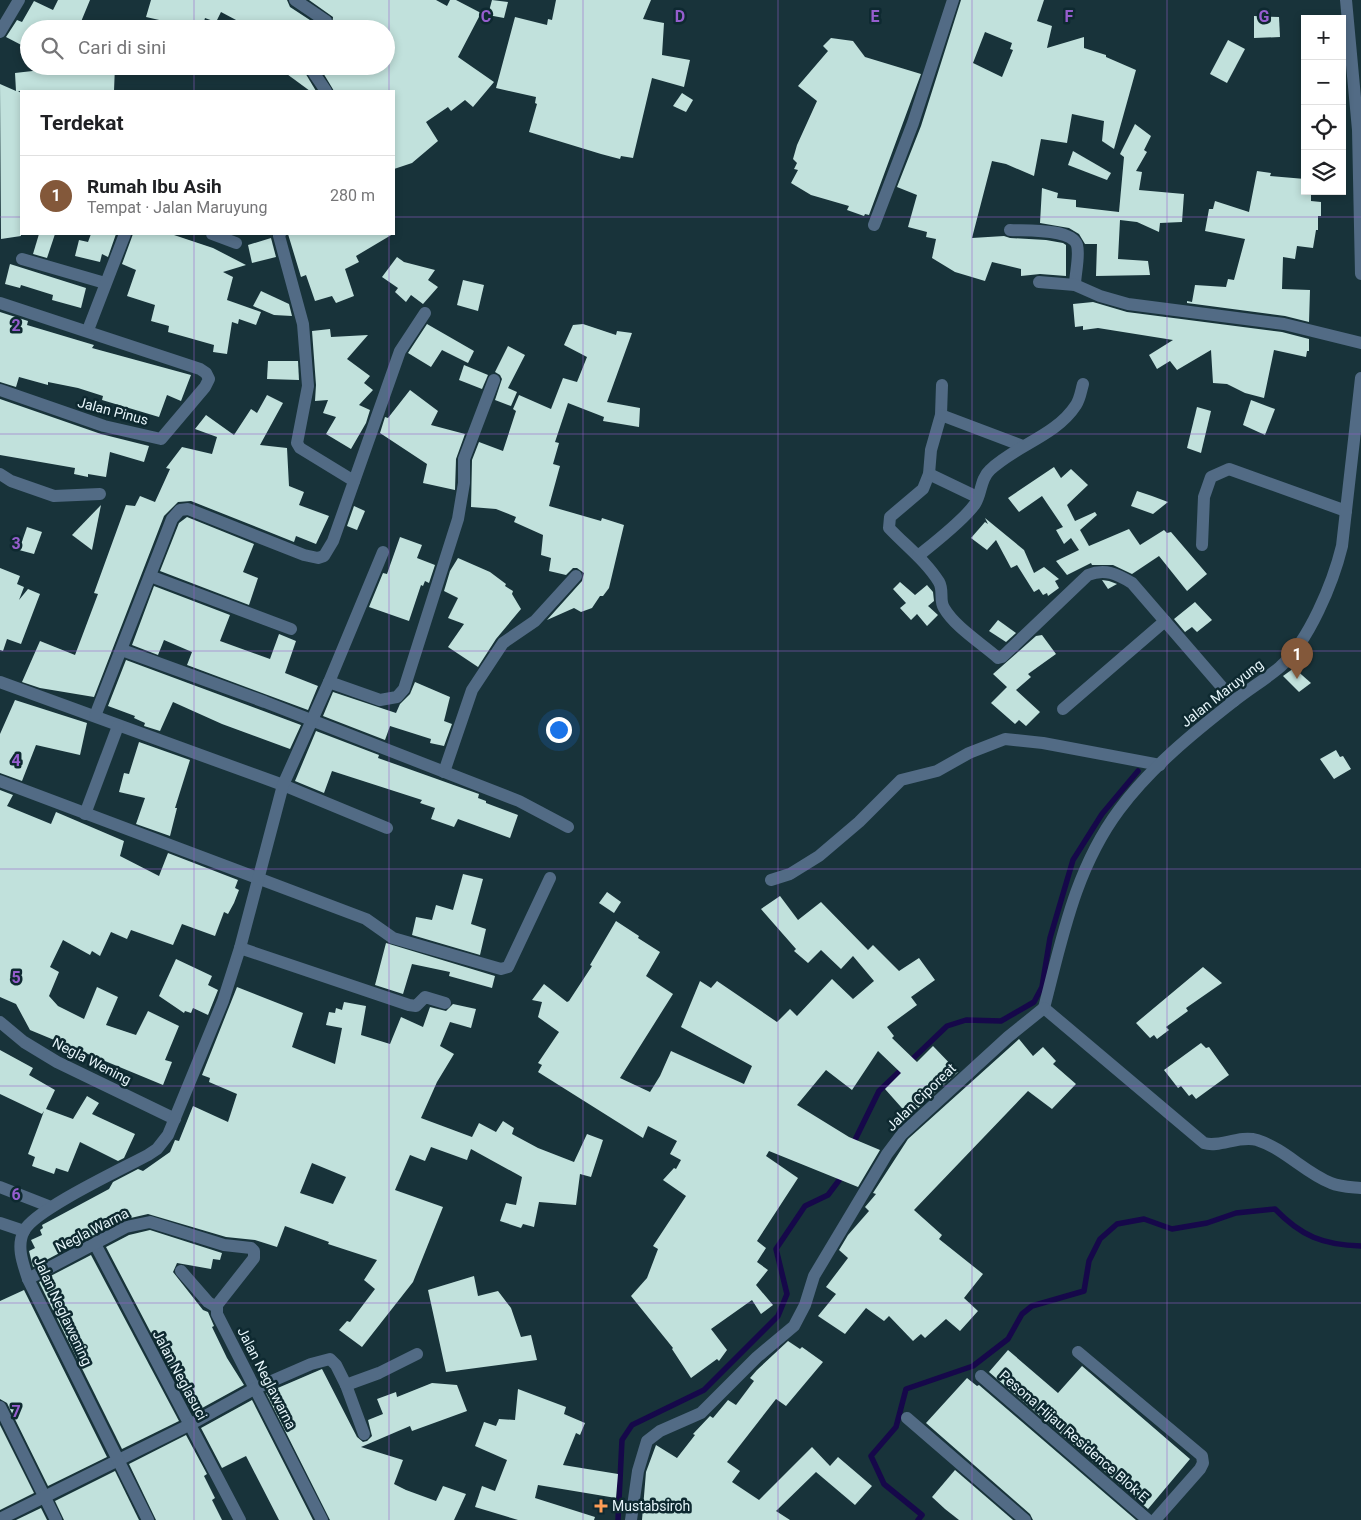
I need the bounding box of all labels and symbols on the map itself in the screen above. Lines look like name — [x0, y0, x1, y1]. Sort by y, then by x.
text: C — [481, 7, 491, 26]
text: D — [675, 7, 685, 26]
text: E — [871, 7, 880, 26]
text: F — [1065, 7, 1074, 26]
text: G — [1259, 7, 1270, 26]
text: 2 — [11, 316, 21, 335]
street label: Jalan Pinus — [76, 394, 150, 428]
text: 3 — [11, 534, 21, 553]
pin: 1 — [1281, 638, 1313, 679]
street label: Jalan Maruyung — [1178, 656, 1266, 730]
your location — [546, 717, 572, 743]
text: 4 — [11, 751, 21, 770]
text: 5 — [11, 968, 21, 987]
street label: Negla Wening — [50, 1034, 134, 1088]
street label: Jalan Ciporeat — [883, 1060, 959, 1134]
text: 6 — [11, 1185, 21, 1204]
street label: Negla Warna — [53, 1205, 131, 1255]
street label: Jalan Neglawening — [31, 1254, 95, 1368]
street label: Jalan Neglawarna — [234, 1324, 300, 1432]
street label: Jalan Neglasuci — [150, 1327, 210, 1423]
street label: Pesona Hijau Residence Blok E — [996, 1367, 1152, 1505]
text: 7 — [11, 1402, 21, 1421]
place label: Mustabsiroh — [612, 1498, 690, 1514]
marker: Mustabsiroh — [594, 1499, 608, 1513]

